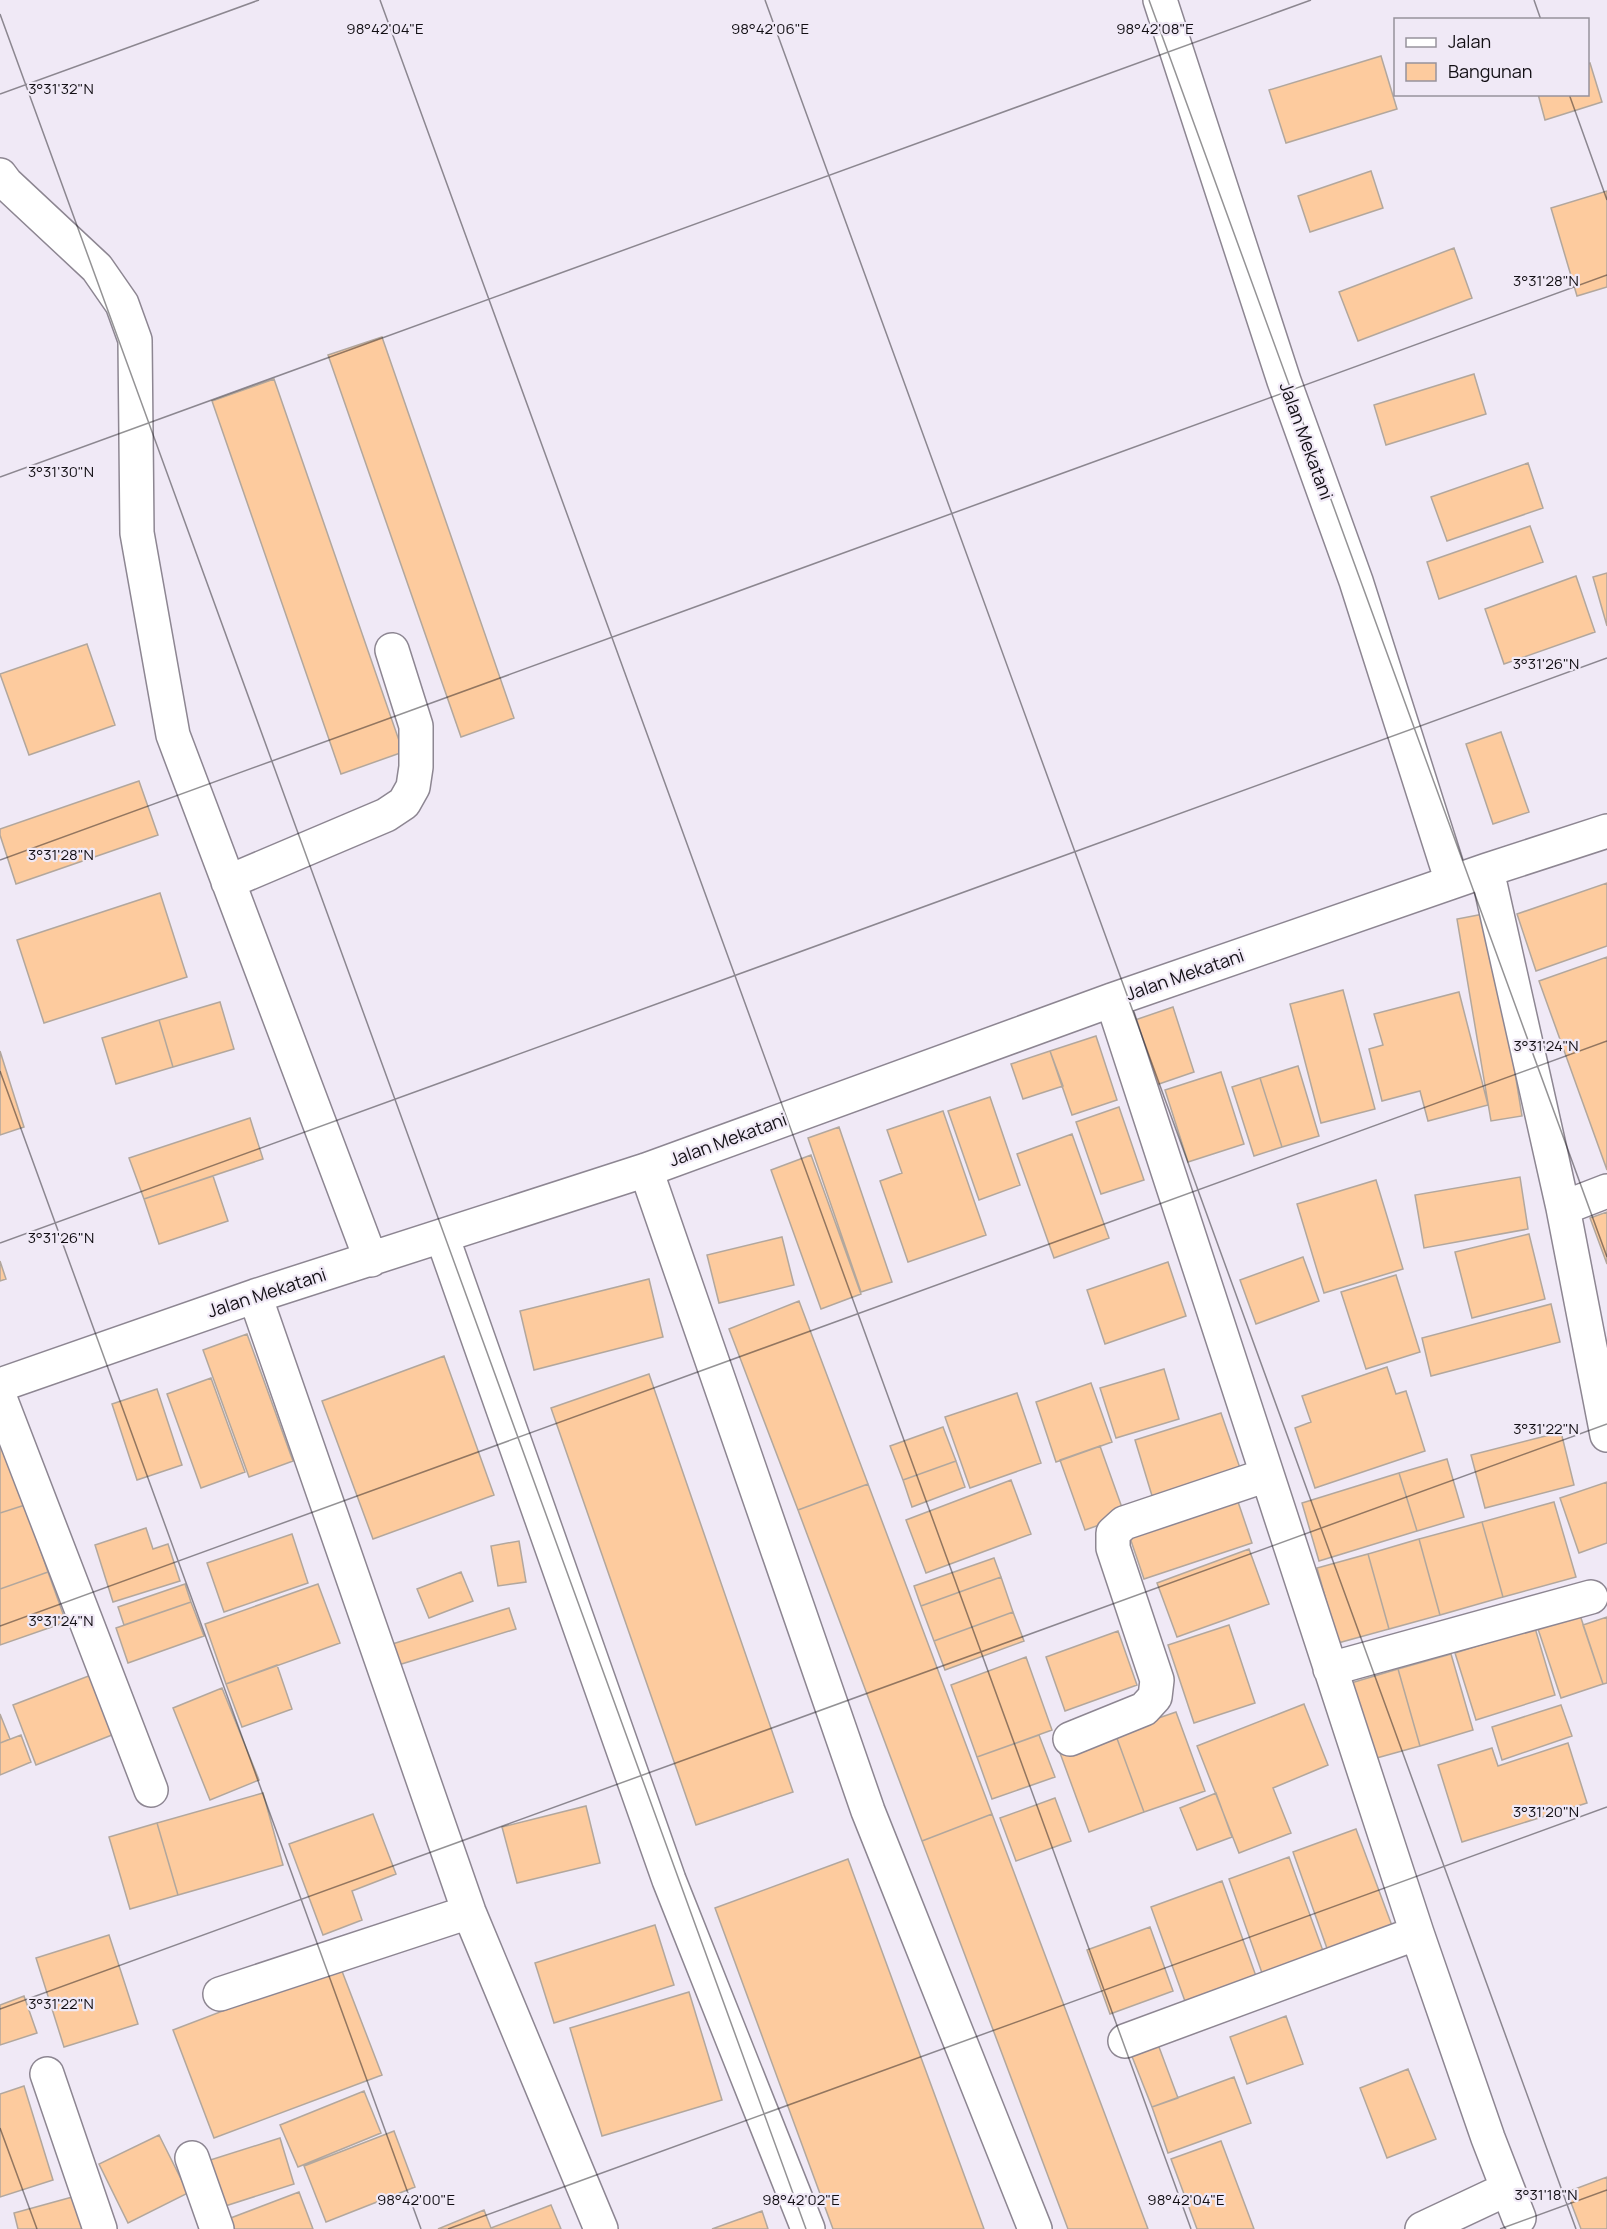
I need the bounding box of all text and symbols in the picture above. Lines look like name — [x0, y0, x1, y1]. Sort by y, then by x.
text: 98°42'04"E — [346, 18, 424, 39]
text: 98°42'06"E — [731, 18, 809, 39]
text: 98°42'08"E — [1116, 18, 1194, 39]
legend — [1394, 18, 1589, 96]
text: Jalan — [1448, 29, 1491, 53]
text: Bangunan — [1448, 59, 1532, 83]
text: 3°31'32"N — [28, 78, 94, 99]
text: 3°31'28"N — [1513, 270, 1579, 291]
street label: Jalan Mekatani — [1275, 379, 1339, 503]
text: 3°31'30"N — [28, 461, 94, 482]
text: 3°31'26"N — [1513, 653, 1579, 674]
text: 3°31'28"N — [28, 844, 94, 865]
street label: Jalan Mekatani — [1122, 943, 1247, 1006]
text: 3°31'24"N — [1513, 1035, 1579, 1056]
street label: Jalan Mekatani — [666, 1107, 790, 1171]
text: 3°31'26"N — [28, 1227, 94, 1248]
street label: Jalan Mekatani — [204, 1262, 329, 1323]
text: 3°31'22"N — [1513, 1418, 1579, 1439]
text: 3°31'24"N — [28, 1610, 94, 1631]
text: 3°31'20"N — [1513, 1801, 1579, 1822]
text: 3°31'22"N — [28, 1993, 94, 2014]
text: 3°31'18"N — [1514, 2184, 1578, 2205]
text: 98°42'00"E — [377, 2189, 455, 2210]
text: 98°42'02"E — [762, 2189, 840, 2210]
text: 98°42'04"E — [1147, 2189, 1225, 2210]

